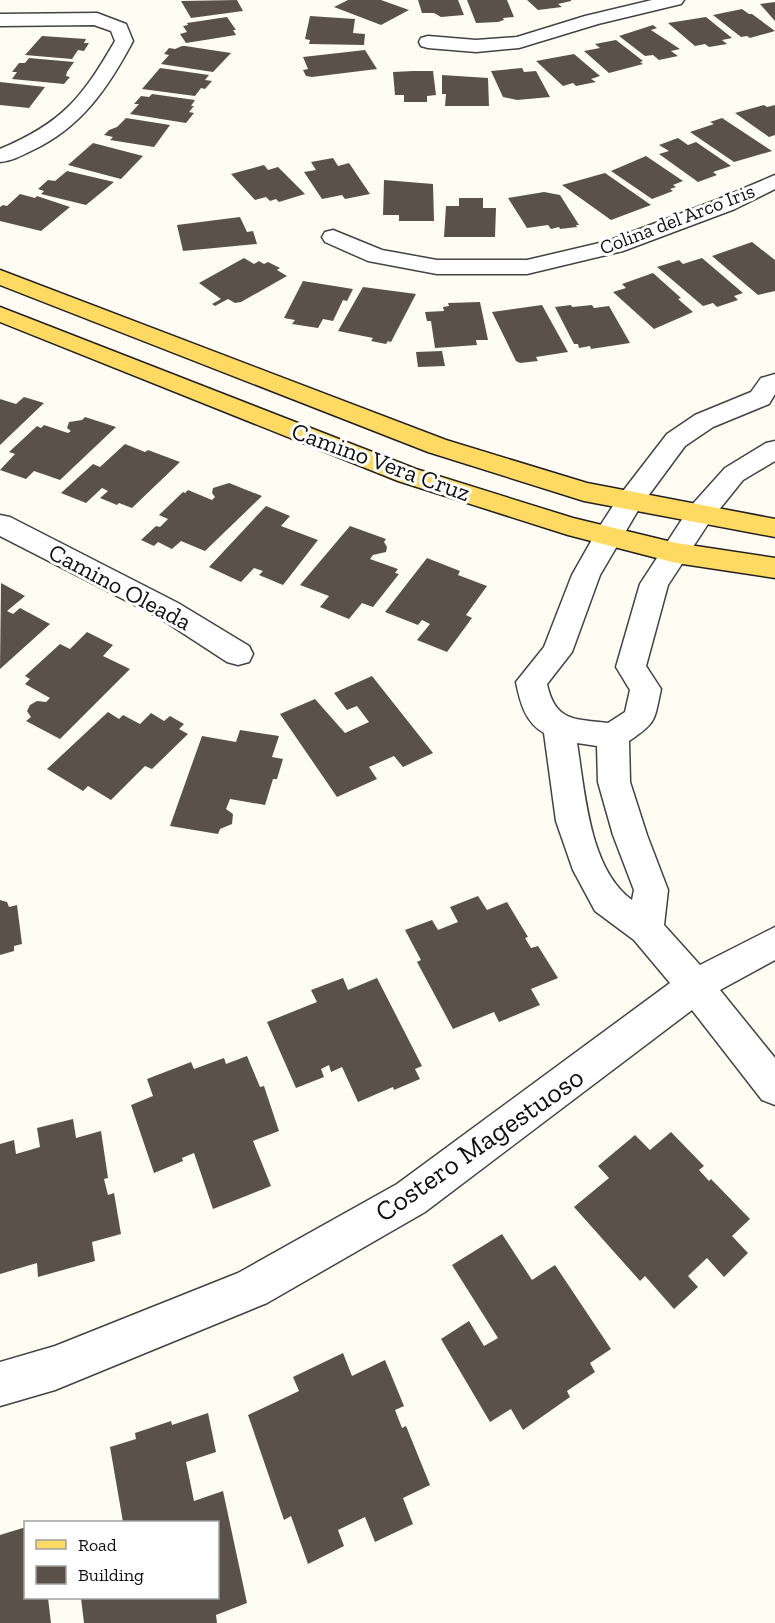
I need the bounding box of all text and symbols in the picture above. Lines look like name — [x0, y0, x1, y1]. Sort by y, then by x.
street label: Colina del Arco Iris — [596, 178, 758, 260]
street label: Camino Vera Cruz — [288, 416, 474, 507]
street label: Camino Oleada — [44, 537, 197, 636]
street label: Costero Magestuoso — [369, 1060, 590, 1229]
legend — [24, 1521, 219, 1599]
text: Road — [78, 1534, 117, 1556]
text: Building — [78, 1564, 144, 1586]

